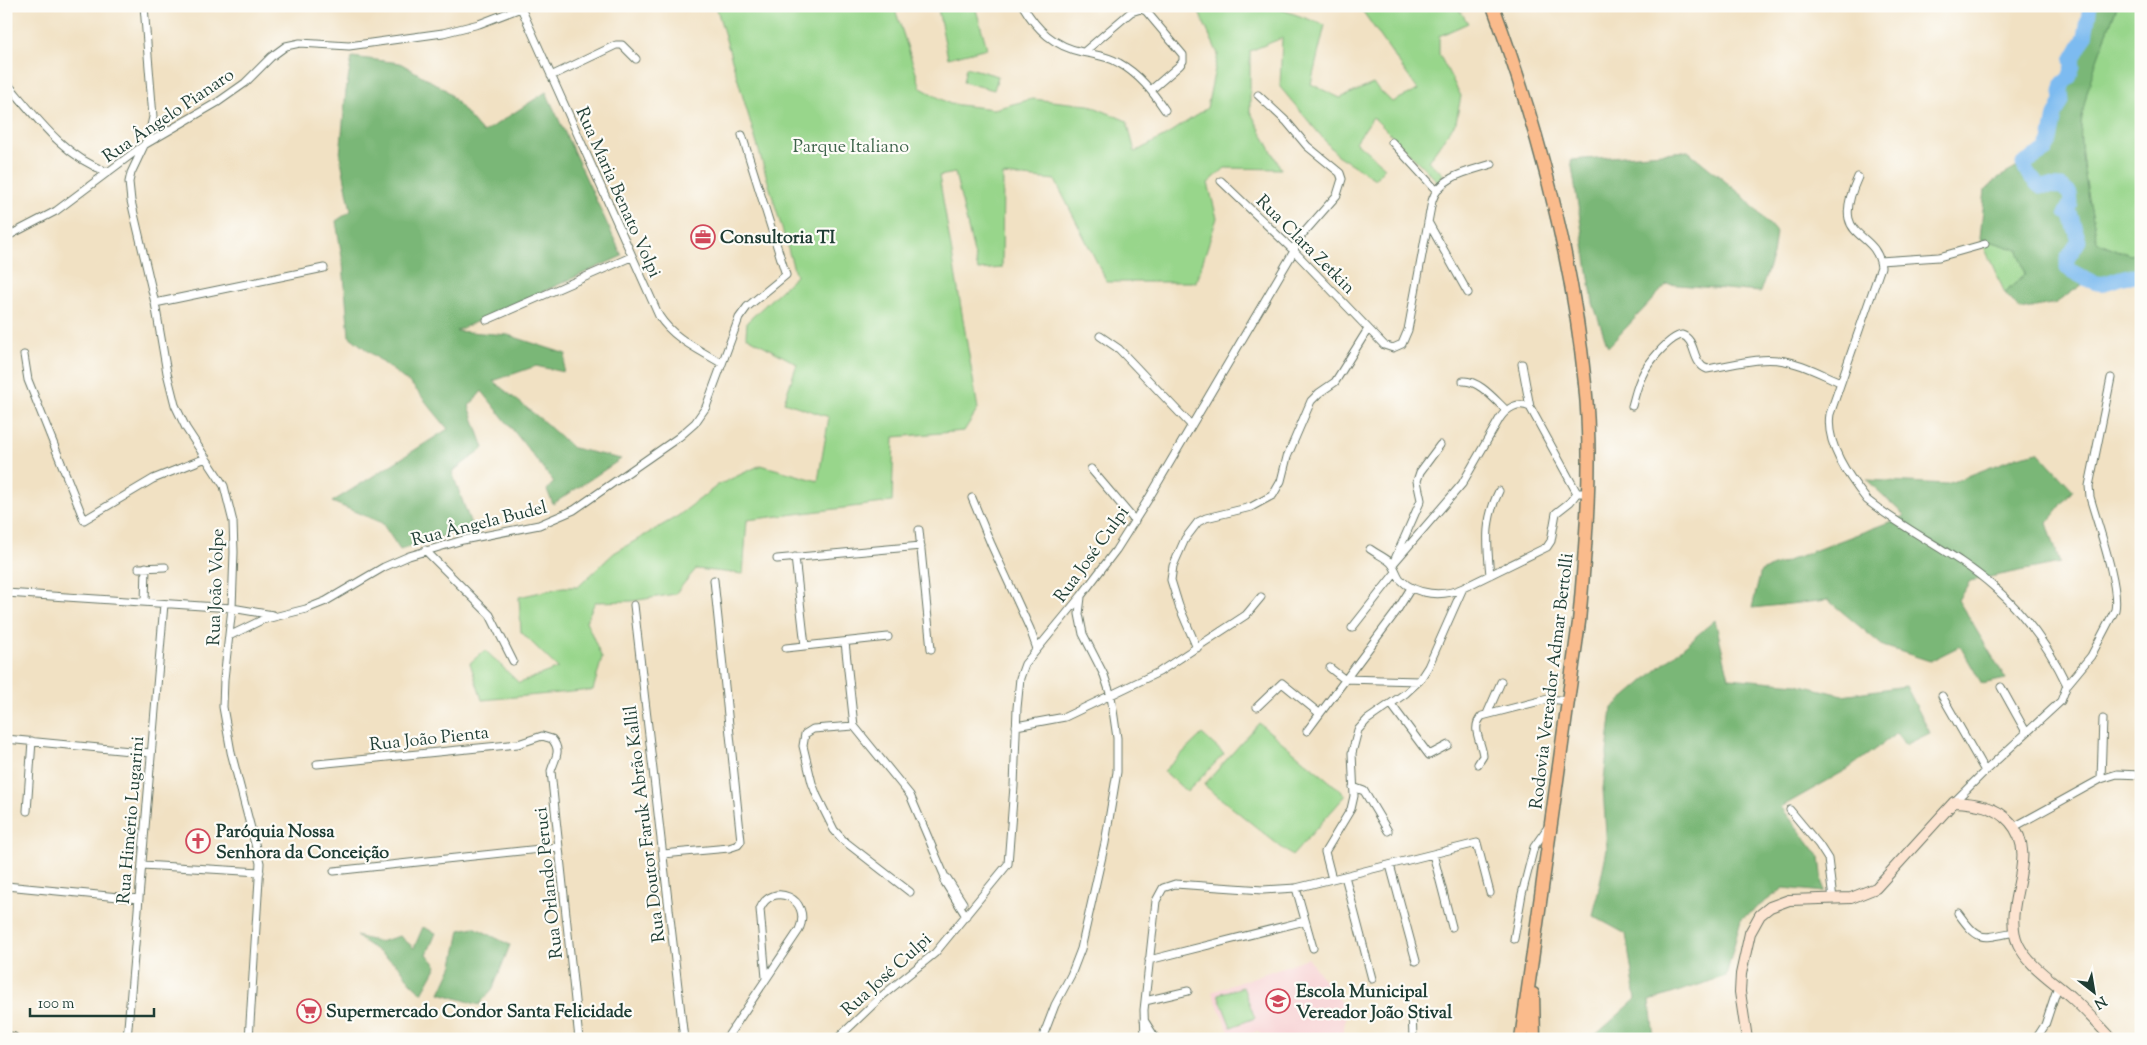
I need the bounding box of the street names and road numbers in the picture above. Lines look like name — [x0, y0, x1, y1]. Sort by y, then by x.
street label: Rua Ângelo Pianaro — [97, 62, 240, 171]
street label: Rua Maria Benato Volpi — [568, 103, 667, 282]
street label: Rua Clara Zetkin — [1249, 190, 1361, 301]
street label: Rua Ângela Budel — [409, 495, 550, 554]
street label: Rua José Culpi — [1049, 501, 1137, 609]
street label: Rua João Volpe — [202, 528, 232, 646]
street label: Rodovia Vereador Admar Bertolli — [1524, 552, 1582, 811]
street label: Rua Doutor Faruk Abrão Kallil — [619, 704, 673, 944]
street label: Rua João Pienta — [368, 721, 490, 759]
street label: Rua Himério Lugarini — [112, 735, 152, 905]
street label: Rua Orlando Peruci — [529, 806, 571, 960]
street label: Rua José Culpi — [836, 928, 938, 1023]

